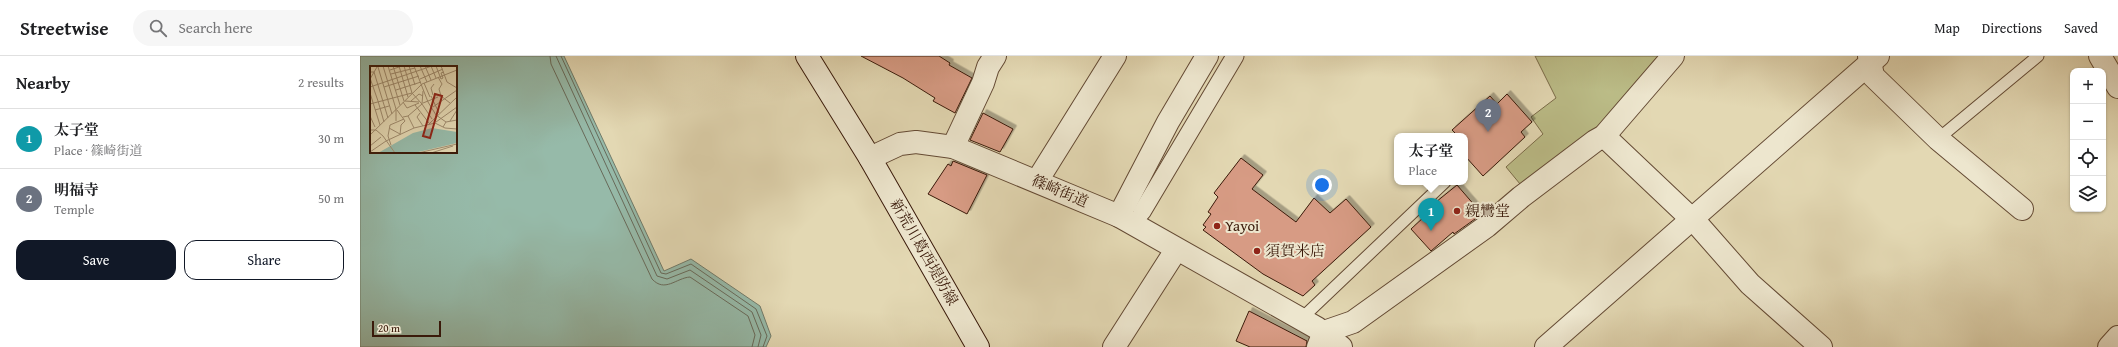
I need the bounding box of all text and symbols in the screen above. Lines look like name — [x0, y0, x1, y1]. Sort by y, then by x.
search box — [133, 10, 413, 46]
text: Streetwise — [20, 14, 109, 42]
icon: search — [147, 17, 169, 39]
text: Search here — [179, 17, 253, 38]
text: Map — [1934, 18, 1960, 38]
text: Directions — [1982, 18, 2042, 38]
text: Saved — [2064, 18, 2098, 38]
inset map — [370, 66, 457, 153]
map controls — [2070, 68, 2106, 212]
button: + — [2070, 68, 2106, 104]
text: Nearby — [16, 70, 70, 95]
text: 2 results — [298, 73, 344, 92]
pin: 2 — [1475, 99, 1501, 132]
button: − — [2070, 104, 2106, 140]
text: 太子堂 — [54, 119, 99, 140]
text: 1 — [26, 129, 32, 148]
text: 30 m — [318, 129, 344, 148]
popup — [1394, 133, 1468, 185]
text: 太子堂 — [1408, 140, 1454, 161]
button: locate — [2070, 140, 2106, 176]
text: Place · 篠崎街道 — [54, 141, 143, 160]
text: Place — [1408, 161, 1437, 180]
street label: 篠崎街道 — [1028, 169, 1092, 212]
your location — [1312, 175, 1332, 195]
button: layers — [2070, 176, 2106, 212]
text: 明福寺 — [54, 179, 99, 200]
text: 2 — [26, 189, 32, 208]
text: 50 m — [318, 189, 344, 208]
street label: 新荒川葛西堤防線 — [885, 195, 964, 309]
pin: 1 — [1418, 198, 1444, 231]
text: Temple — [54, 200, 94, 219]
place label: 親鸞堂 — [1465, 200, 1510, 221]
marker: 親鸞堂 — [1452, 206, 1462, 216]
place label: Yayoi — [1225, 215, 1259, 236]
marker: Yayoi — [1212, 221, 1222, 231]
button: Save — [16, 240, 176, 280]
button: Share — [184, 240, 344, 280]
place label: 須賀米店 — [1265, 240, 1325, 261]
marker: 須賀米店 — [1252, 246, 1262, 256]
scale bar — [372, 319, 441, 338]
text: 20 m — [378, 320, 400, 336]

